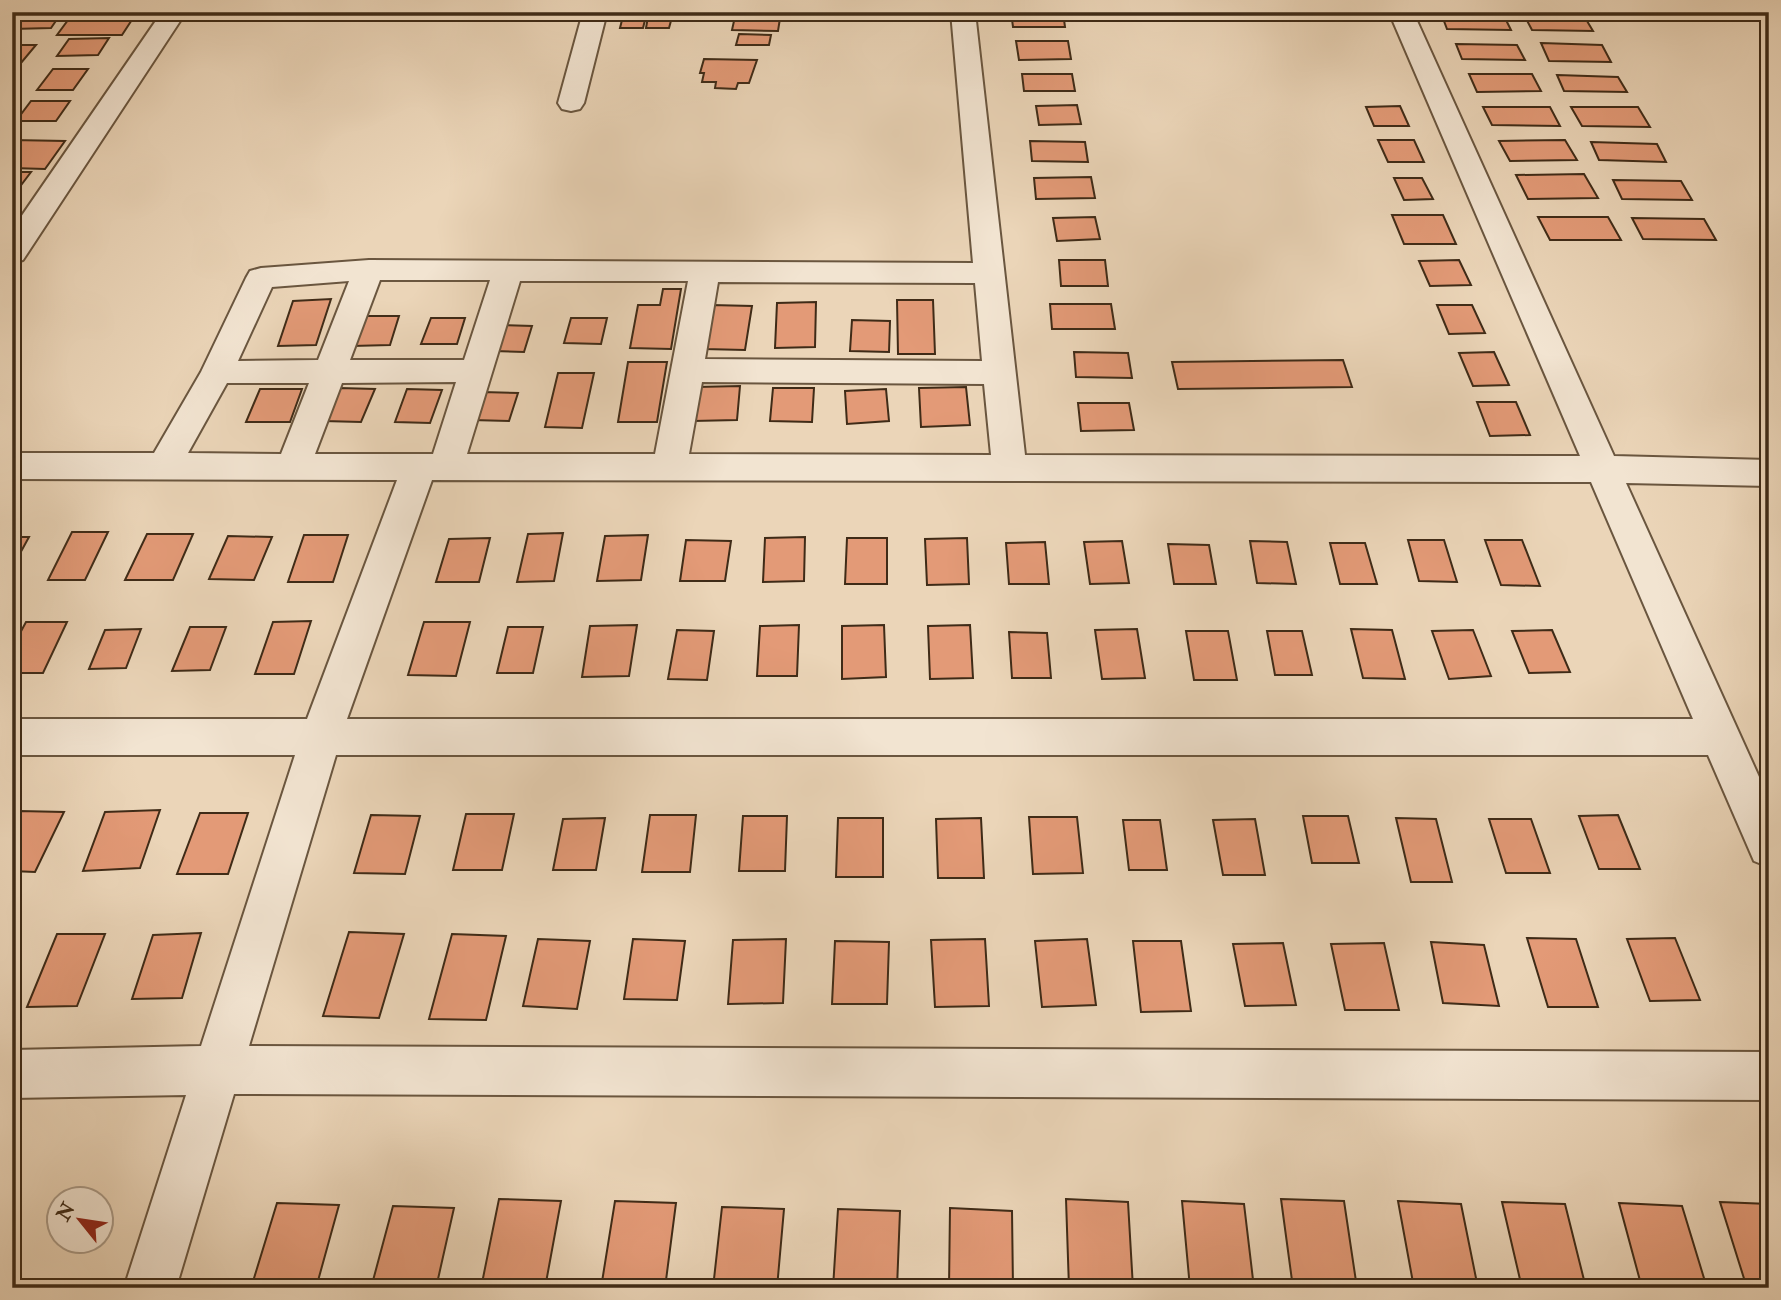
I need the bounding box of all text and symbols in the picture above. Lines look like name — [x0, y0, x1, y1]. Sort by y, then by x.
north arrow — [46, 1184, 116, 1254]
text: N — [51, 1198, 81, 1226]

